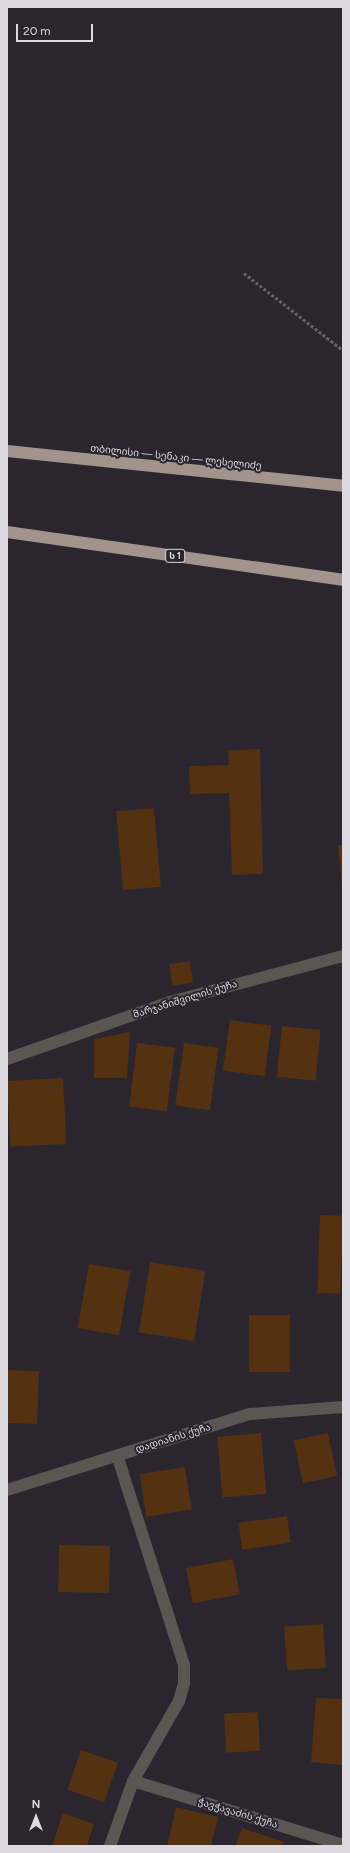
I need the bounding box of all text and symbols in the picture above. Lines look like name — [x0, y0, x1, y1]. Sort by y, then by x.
scale bar — [18, 16, 95, 42]
text: 20 m — [23, 24, 51, 38]
street label: თბილისი — სენაკი — ლესელიძე — [90, 442, 262, 472]
road number: ს 1 — [165, 549, 185, 563]
street label: მარჯანიშვილის ქუჩა — [132, 977, 238, 1021]
street label: დადიანის ქუჩა — [134, 1421, 212, 1455]
street label: ჭავჭავაძის ქუჩა — [197, 1795, 279, 1831]
north arrow — [16, 1797, 56, 1837]
text: N — [32, 1798, 40, 1811]

